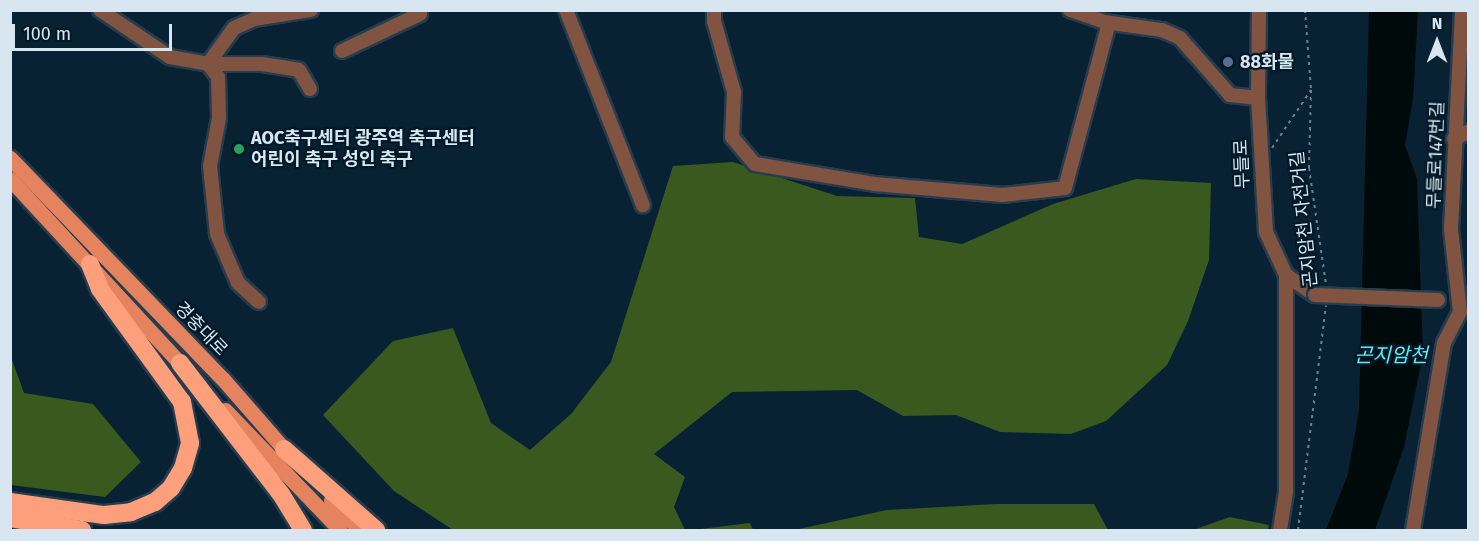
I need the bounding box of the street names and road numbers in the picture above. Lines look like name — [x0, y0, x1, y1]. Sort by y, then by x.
street label: 무들로147번길 — [1423, 101, 1449, 209]
street label: 무들로 — [1230, 139, 1254, 189]
street label: 곤지암천 자전거길 — [1286, 150, 1322, 288]
street label: 경충대로 — [170, 298, 232, 360]

